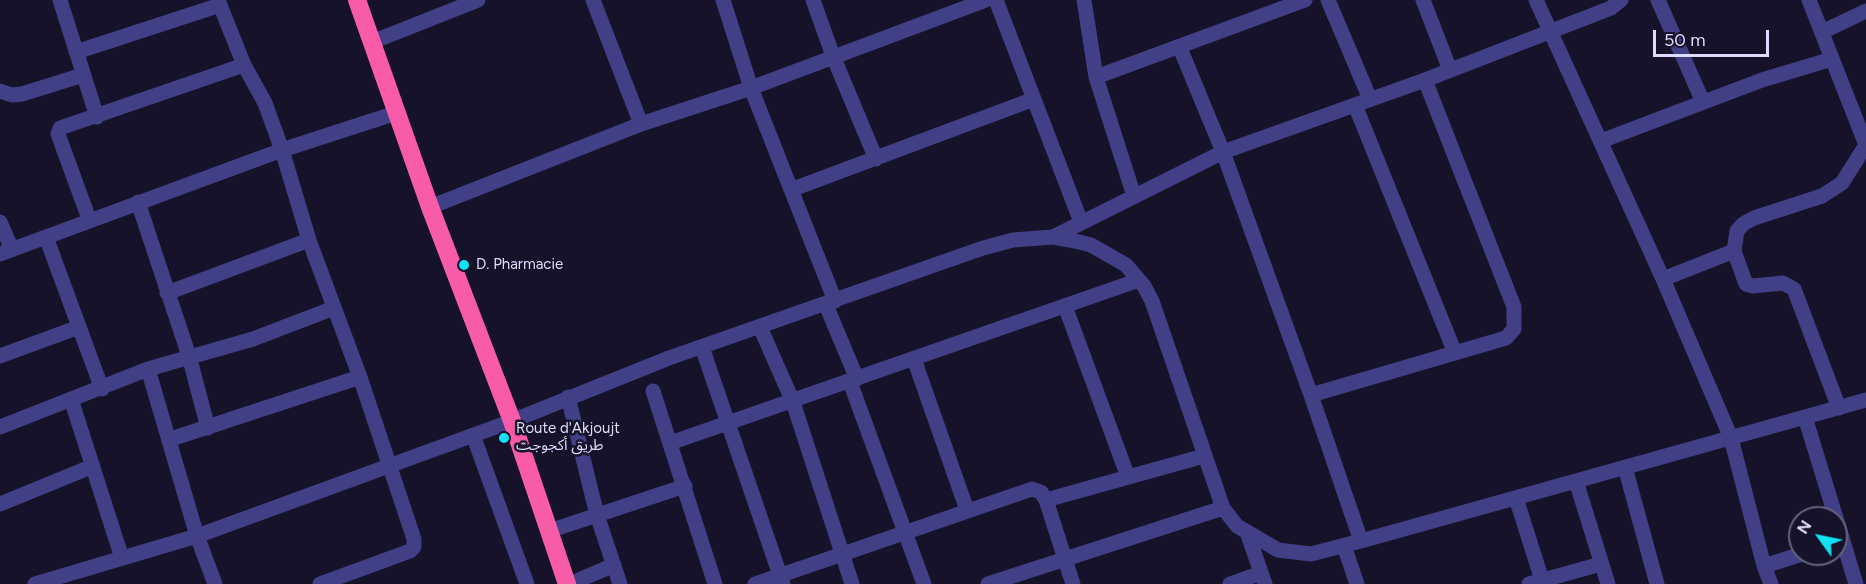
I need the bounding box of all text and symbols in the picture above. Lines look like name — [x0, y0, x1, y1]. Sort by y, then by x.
scale bar — [1656, 18, 1772, 56]
text: 50 m — [1664, 29, 1706, 51]
place label: D. Pharmacie — [476, 256, 563, 274]
marker: D. Pharmacie — [457, 258, 471, 272]
place label: Route d'Akjoujt طريق أكجوجت — [516, 420, 620, 455]
marker: Route d'Akjoujt طريق أكجوجت — [497, 431, 511, 445]
north arrow — [1788, 506, 1848, 566]
text: N — [1793, 517, 1815, 537]

